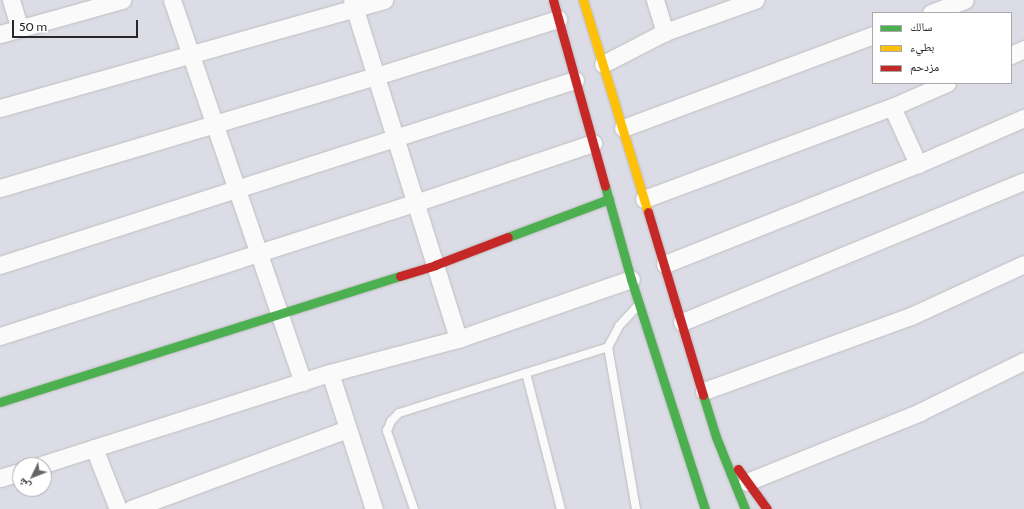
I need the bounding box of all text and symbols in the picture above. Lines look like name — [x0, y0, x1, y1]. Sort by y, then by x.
scale bar — [14, 12, 140, 38]
legend — [872, 12, 1012, 84]
text: 50 m — [19, 19, 47, 34]
text: سالك — [910, 19, 932, 34]
text: بطيء — [910, 39, 934, 54]
text: مزدحم — [910, 59, 939, 74]
north arrow — [12, 457, 52, 497]
text: ش — [15, 475, 33, 494]

